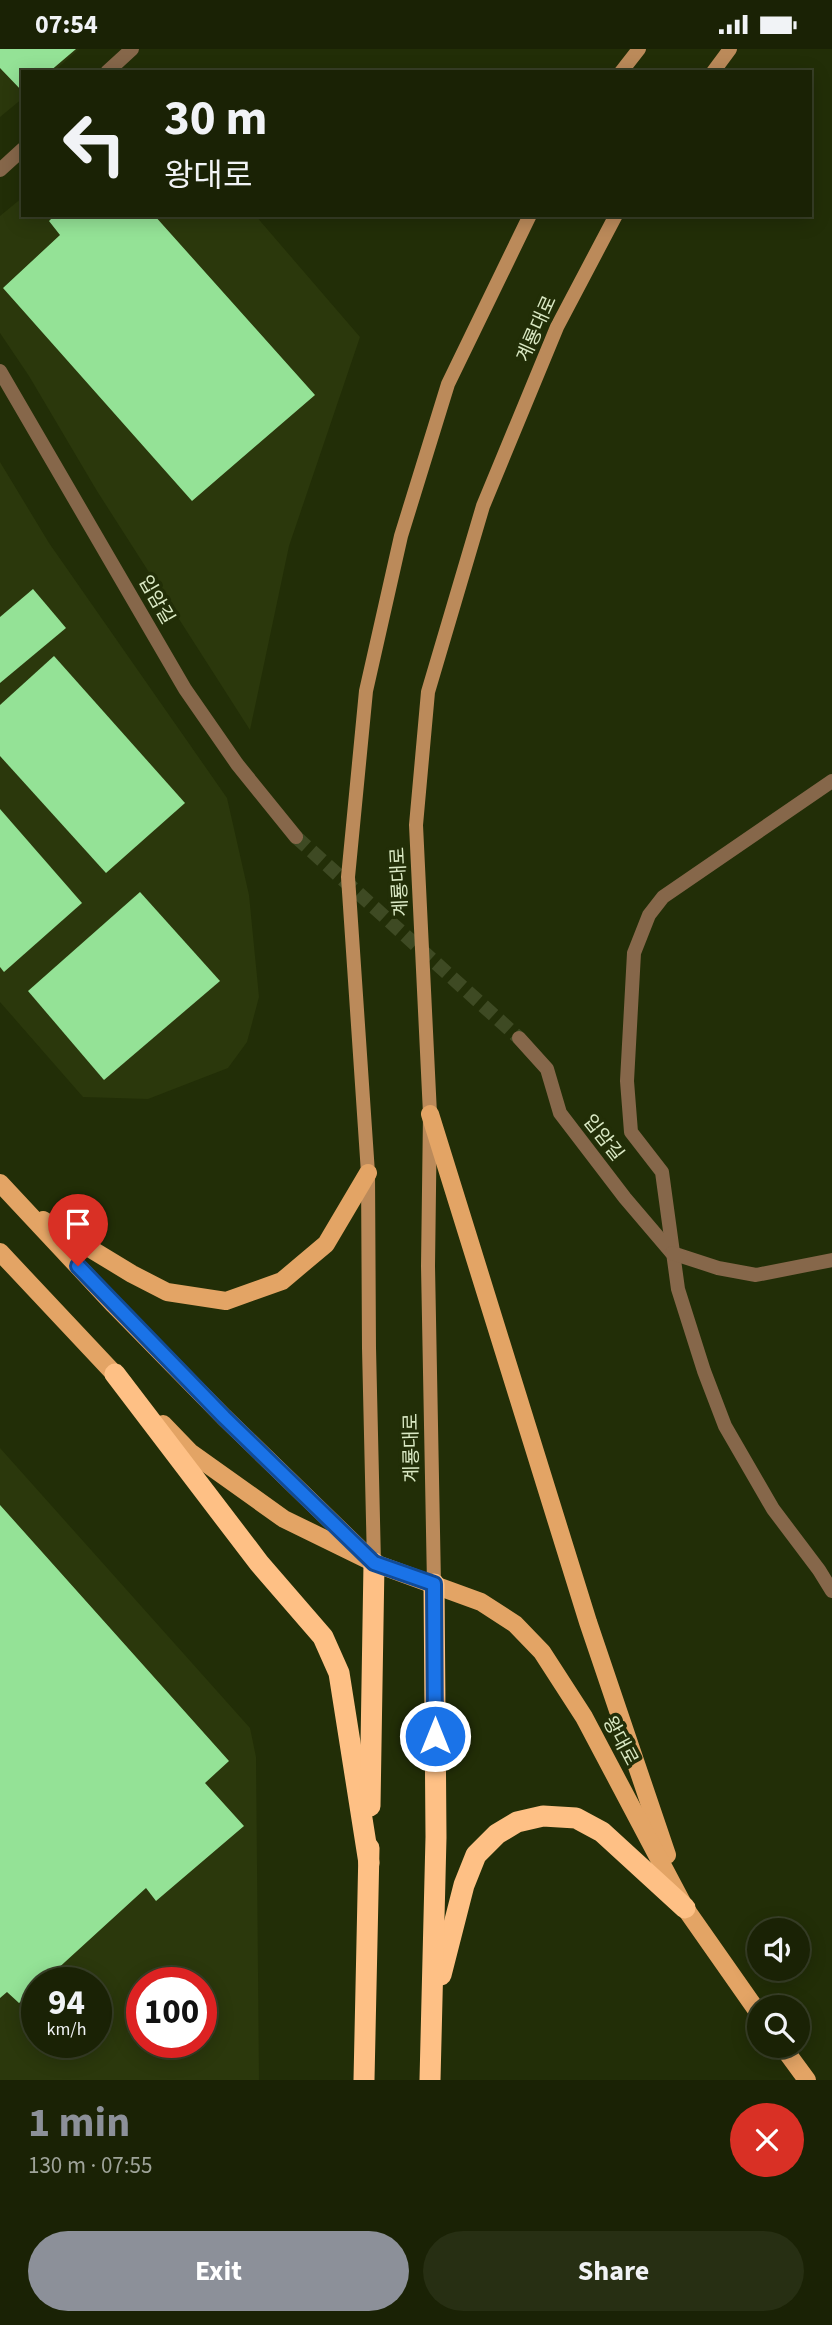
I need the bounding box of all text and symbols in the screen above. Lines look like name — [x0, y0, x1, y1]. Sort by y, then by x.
text: 07:54 — [35, 6, 98, 43]
text: 30 m — [164, 84, 268, 154]
icon: left — [49, 98, 140, 189]
text: 왕대로 — [164, 153, 252, 199]
street label: 계룡대로 — [510, 292, 564, 366]
street label: 입암길 — [131, 571, 181, 629]
street label: 계룡대로 — [385, 846, 415, 918]
street label: 입암길 — [576, 1109, 630, 1167]
pin — [48, 1194, 108, 1266]
icon: arrive — [59, 1205, 97, 1243]
street label: 계룡대로 — [398, 1413, 426, 1483]
position arrow — [398, 1699, 472, 1773]
street label: 왕대로 — [596, 1712, 644, 1770]
map controls — [747, 1918, 810, 2058]
button: sound — [747, 1918, 810, 1981]
speed limit sign: 100 — [126, 1967, 217, 2058]
text: 94 — [48, 1978, 85, 2028]
button: search — [747, 1995, 810, 2058]
text: km/h — [47, 2017, 86, 2042]
text: 1 min — [28, 2093, 130, 2153]
button: close — [730, 2103, 804, 2177]
text: 130 m · 07:55 — [28, 2149, 152, 2182]
button: Exit — [28, 2231, 409, 2311]
button: Share — [423, 2231, 804, 2311]

